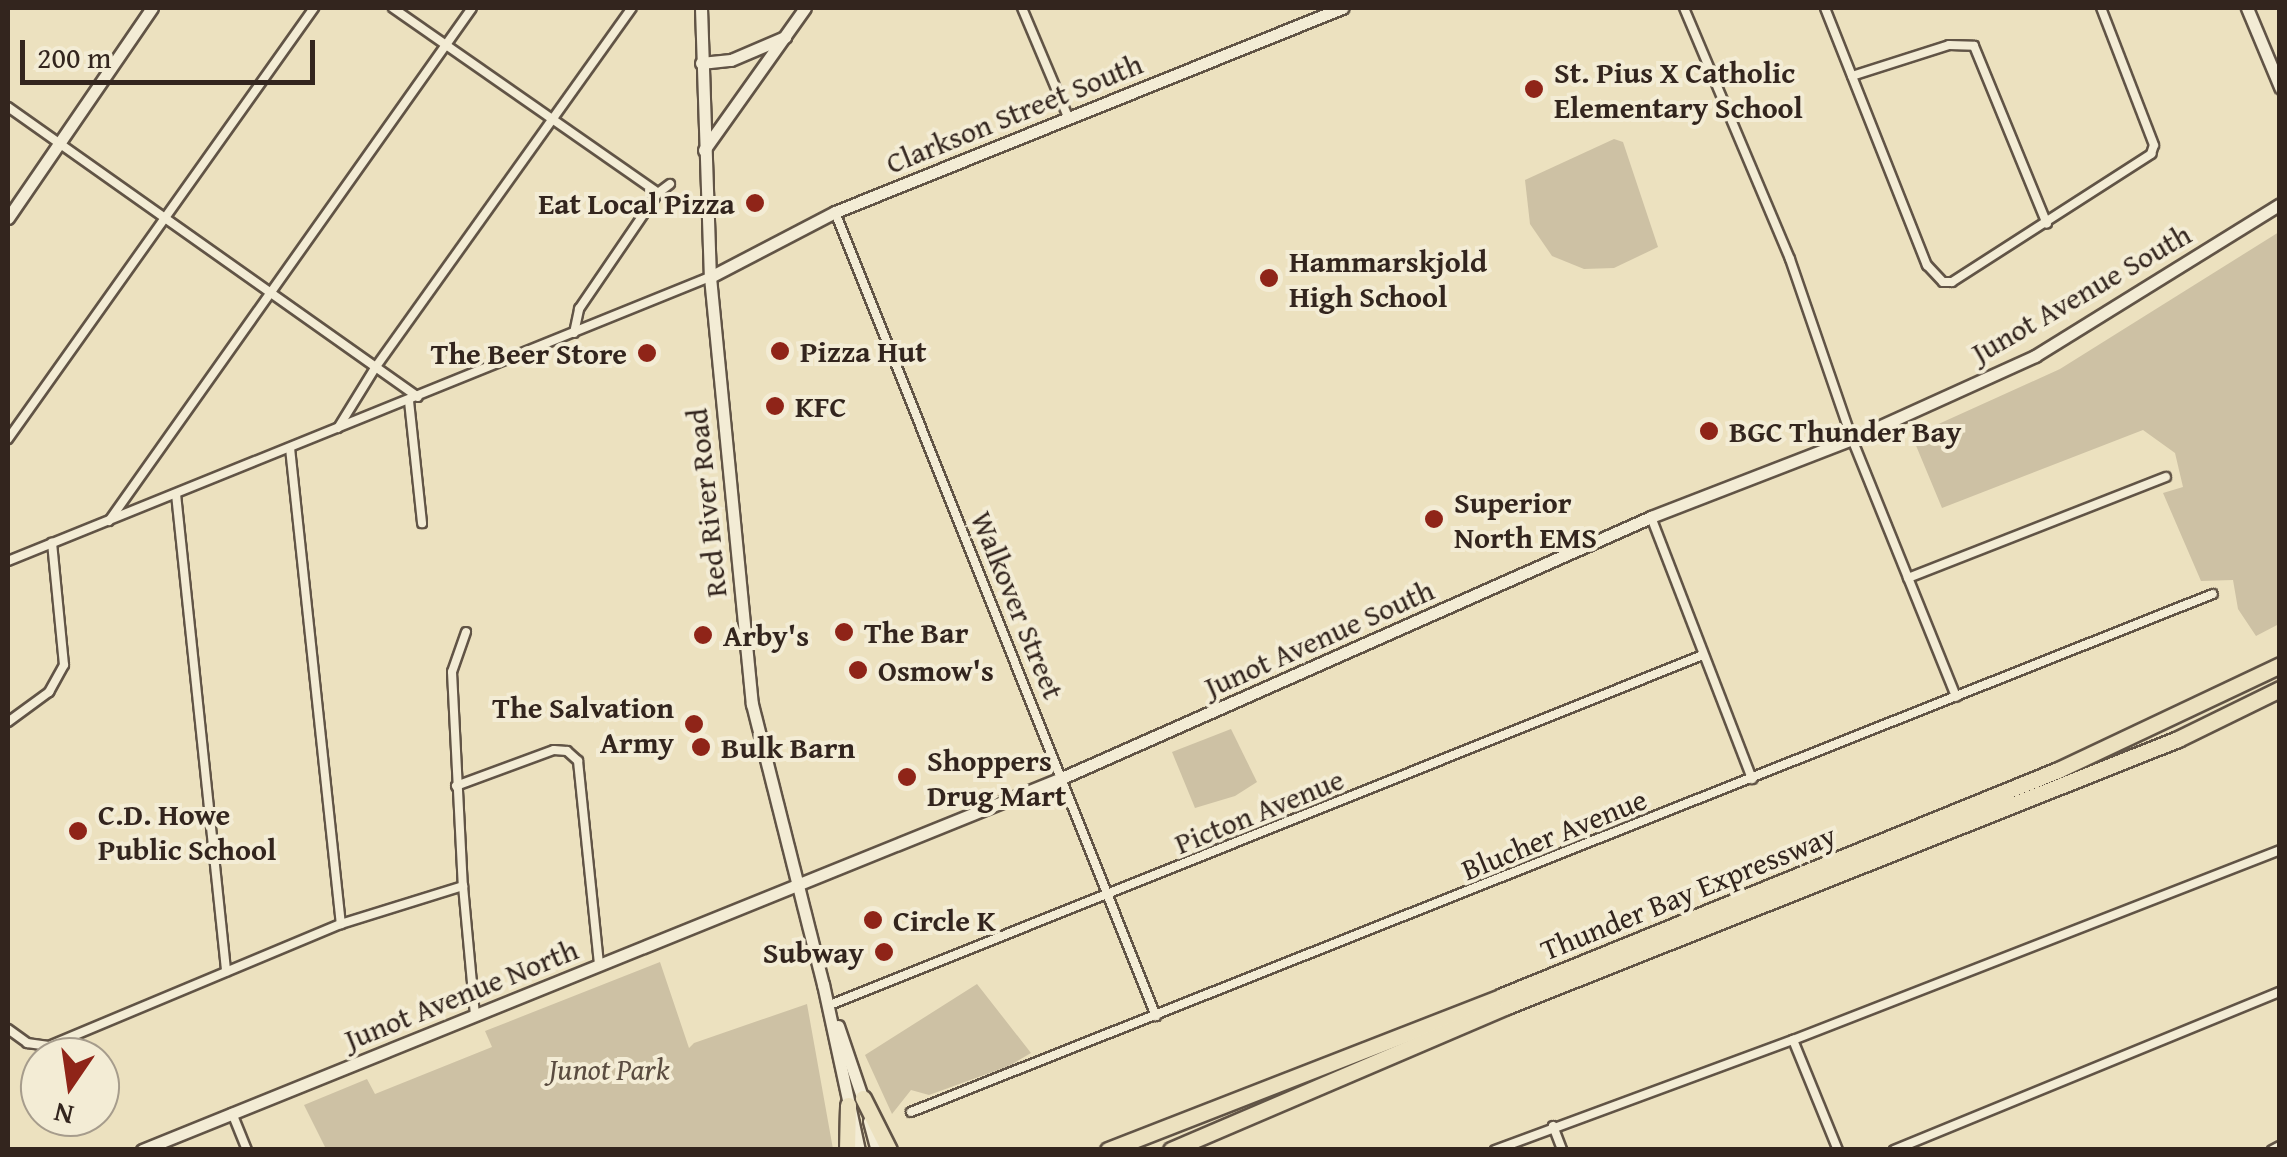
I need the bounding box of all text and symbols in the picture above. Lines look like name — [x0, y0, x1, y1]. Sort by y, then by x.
scale bar — [25, 20, 320, 82]
text: 200 m — [37, 35, 111, 79]
street label: Clarkson Street South — [881, 45, 1147, 181]
place label: St. Pius X Catholic Elementary School — [1554, 54, 1803, 124]
marker: St. Pius X Catholic Elementary School — [1523, 78, 1545, 100]
place label: Eat Local Pizza — [538, 185, 735, 221]
marker: Eat Local Pizza — [744, 192, 766, 214]
street label: Junot Avenue South — [1965, 216, 2197, 370]
place label: Hammarskjold High School — [1289, 243, 1487, 314]
marker: Hammarskjold High School — [1258, 267, 1280, 289]
place label: Pizza Hut — [800, 333, 927, 369]
place label: The Beer Store — [431, 335, 627, 371]
marker: Pizza Hut — [769, 340, 791, 362]
marker: The Beer Store — [636, 342, 658, 364]
place label: KFC — [795, 388, 846, 424]
marker: KFC — [764, 395, 786, 417]
street label: Red River Road — [678, 407, 734, 599]
place label: BGC Thunder Bay — [1729, 413, 1961, 449]
marker: BGC Thunder Bay — [1698, 420, 1720, 442]
place label: Superior North EMS — [1454, 484, 1597, 554]
street label: Walkover Street — [964, 506, 1072, 704]
marker: Superior North EMS — [1423, 508, 1445, 530]
street label: Junot Avenue South — [1199, 571, 1439, 705]
place label: The Bar — [864, 614, 968, 650]
place label: Arby's — [723, 617, 809, 653]
marker: The Bar — [833, 621, 855, 643]
marker: Arby's — [692, 624, 714, 646]
place label: Osmow's — [878, 652, 994, 688]
marker: Osmow's — [847, 659, 869, 681]
place label: The Salvation Army — [492, 689, 674, 760]
marker: The Salvation Army — [683, 713, 705, 735]
place label: Bulk Barn — [721, 729, 855, 765]
marker: Bulk Barn — [690, 736, 712, 758]
place label: Shoppers Drug Mart — [927, 742, 1066, 812]
street label: Picton Avenue — [1169, 761, 1349, 861]
marker: Shoppers Drug Mart — [896, 766, 918, 788]
street label: Blucher Avenue — [1456, 780, 1652, 888]
place label: C.D. Howe Public School — [98, 796, 276, 866]
street label: Thunder Bay Expressway — [1535, 816, 1841, 968]
marker: C.D. Howe Public School — [67, 820, 89, 842]
place label: Circle K — [893, 902, 996, 938]
marker: Circle K — [862, 909, 884, 931]
street label: Junot Avenue North — [339, 931, 583, 1057]
place label: Subway — [763, 934, 864, 970]
marker: Subway — [873, 941, 895, 963]
north arrow — [20, 1037, 120, 1137]
park label: Junot Park — [549, 1051, 669, 1087]
text: N — [50, 1093, 77, 1137]

